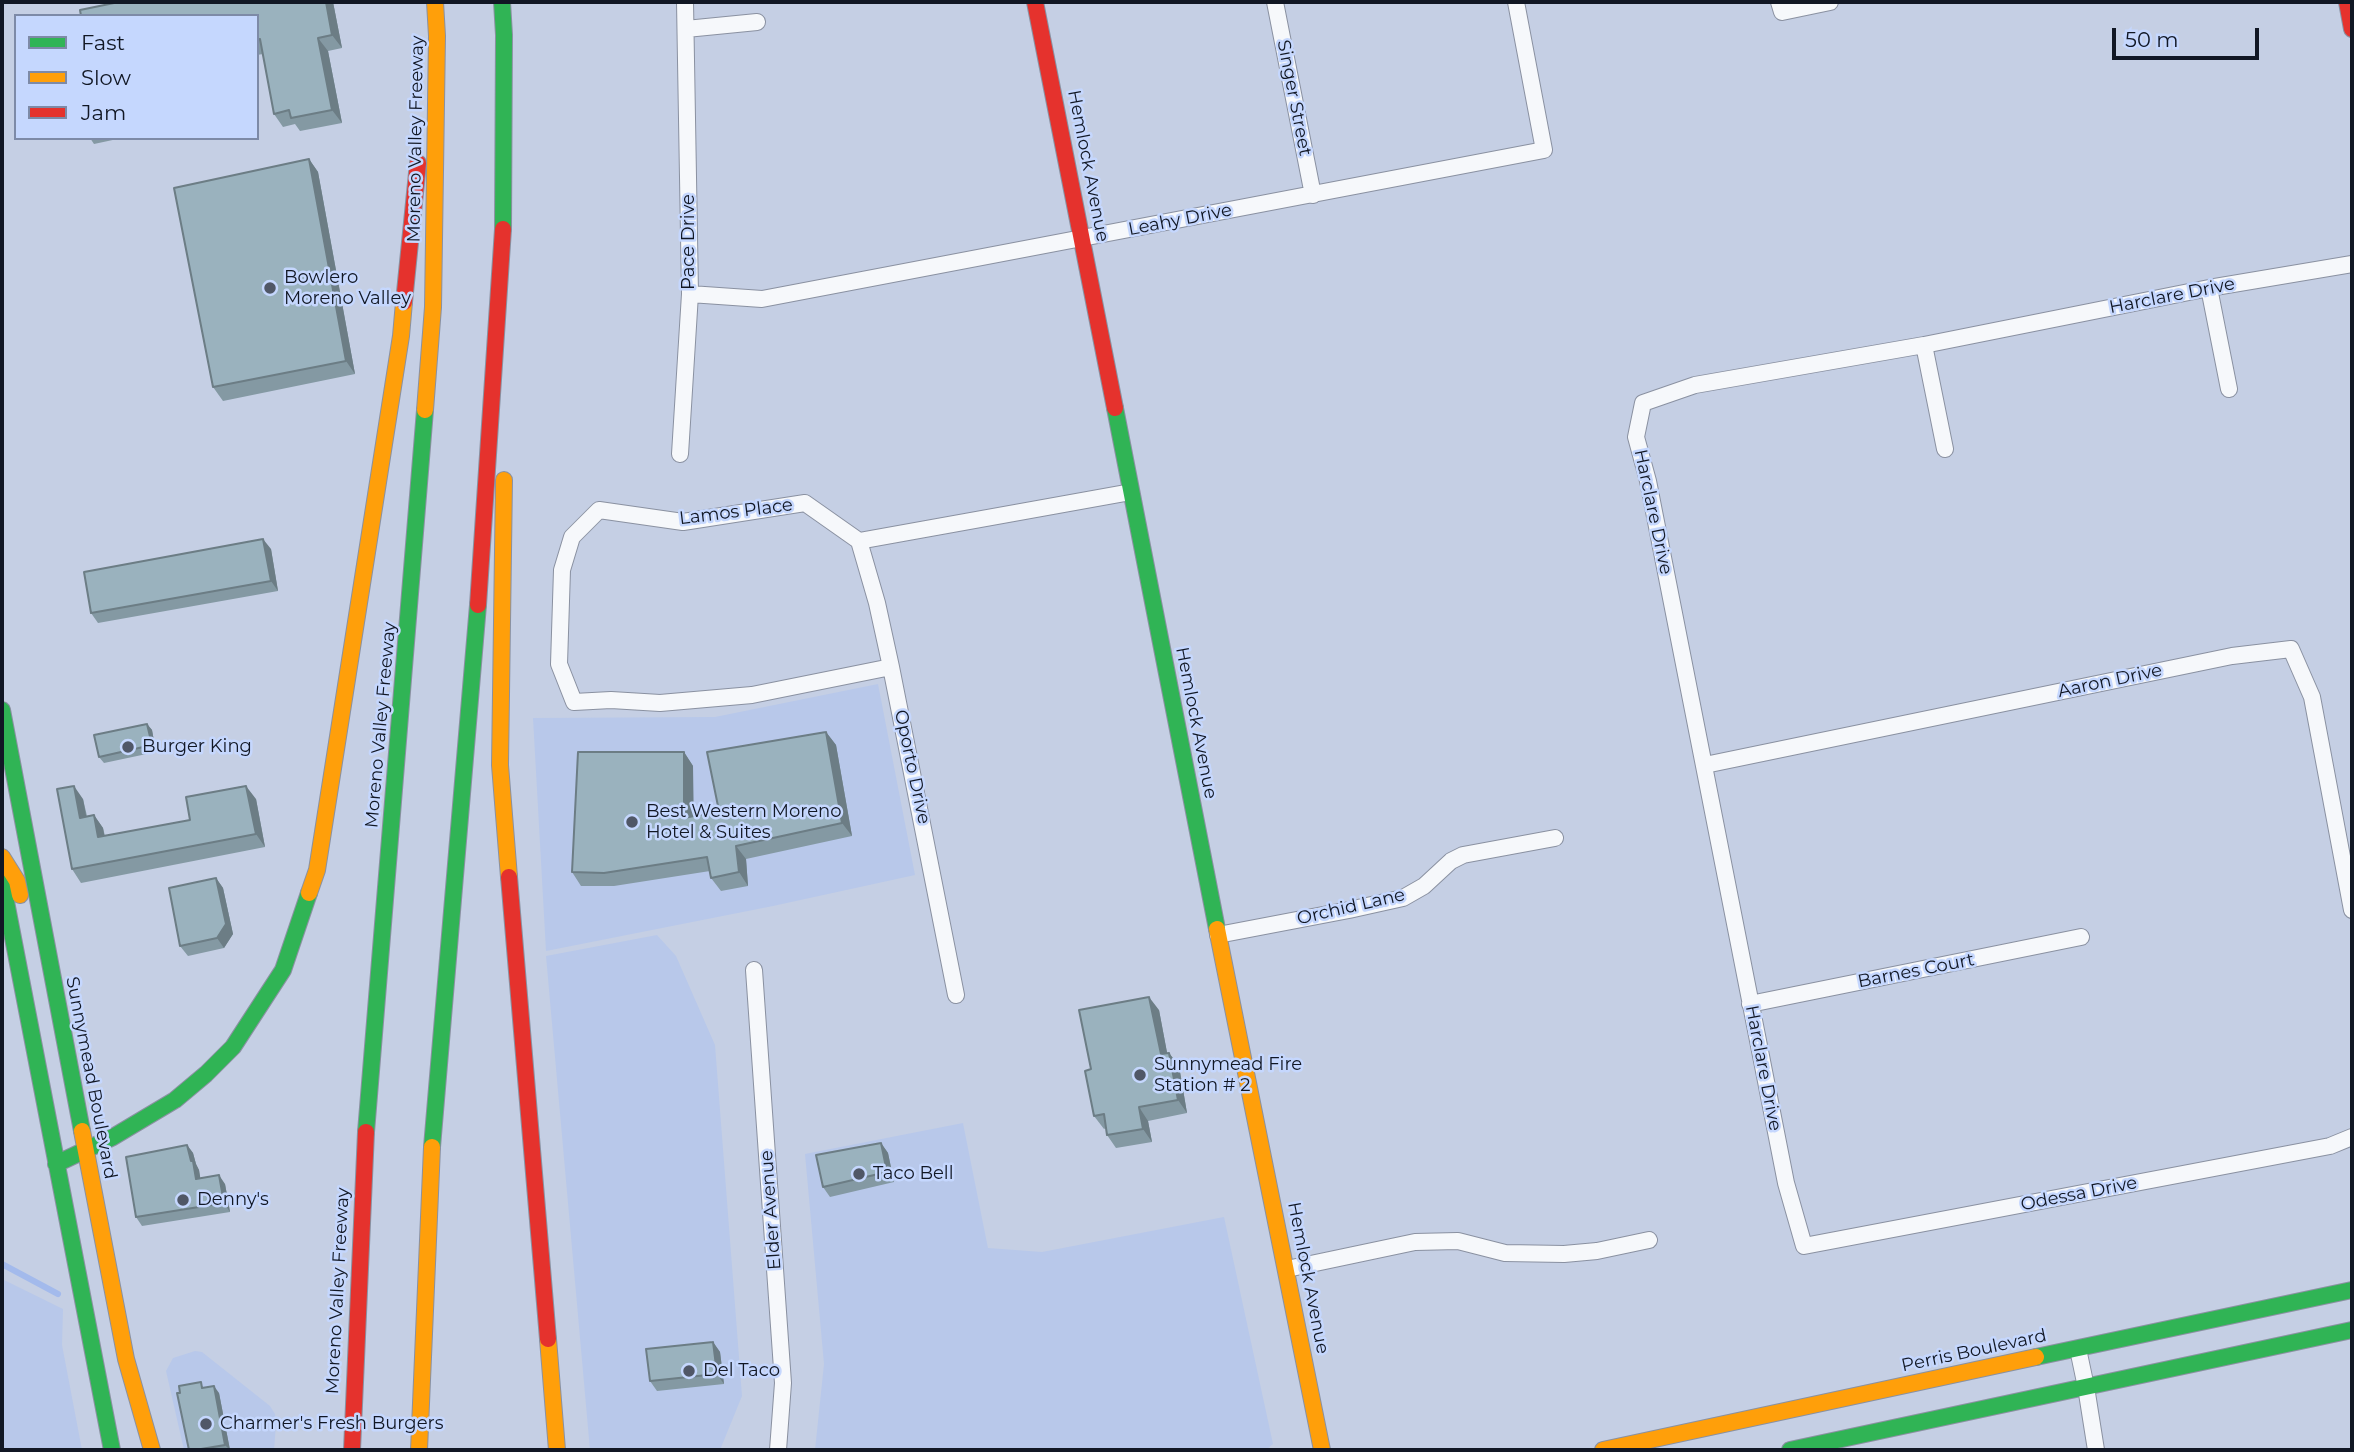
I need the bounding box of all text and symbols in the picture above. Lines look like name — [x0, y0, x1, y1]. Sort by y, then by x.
legend — [14, 14, 259, 140]
scale bar — [2116, 14, 2263, 58]
text: 50 m — [2125, 27, 2179, 52]
text: Fast — [81, 30, 125, 55]
street label: Moreno Valley Freeway — [403, 35, 429, 243]
street label: Singer Street — [1272, 38, 1316, 158]
text: Slow — [81, 65, 131, 90]
street label: Hemlock Avenue — [1063, 88, 1113, 244]
text: Jam — [81, 100, 126, 125]
street label: Pace Drive — [678, 194, 700, 290]
street label: Leahy Drive — [1126, 199, 1234, 241]
place label: Bowlero Moreno Valley — [284, 267, 411, 310]
street label: Harclare Drive — [2107, 273, 2237, 319]
marker: Bowlero Moreno Valley — [262, 280, 278, 296]
street label: Harclare Drive — [1629, 447, 1677, 577]
street label: Lamos Place — [678, 494, 794, 530]
street label: Moreno Valley Freeway — [361, 621, 401, 829]
street label: Hemlock Avenue — [1171, 645, 1221, 801]
street label: Aaron Drive — [2056, 659, 2164, 703]
street label: Oporto Drive — [889, 708, 935, 826]
place label: Burger King — [142, 736, 252, 758]
marker: Burger King — [120, 739, 136, 755]
place label: Best Western Moreno Hotel & Suites — [646, 801, 842, 844]
marker: Best Western Moreno Hotel & Suites — [624, 814, 640, 830]
street label: Orchid Lane — [1295, 884, 1407, 930]
street label: Barnes Court — [1856, 949, 1976, 993]
street label: Sunnymead Boulevard — [61, 975, 121, 1181]
street label: Harclare Drive — [1740, 1003, 1786, 1133]
place label: Sunnymead Fire Station # 2 — [1154, 1054, 1302, 1096]
marker: Sunnymead Fire Station # 2 — [1132, 1067, 1148, 1083]
street label: Elder Avenue — [756, 1149, 786, 1271]
place label: Taco Bell — [873, 1163, 954, 1185]
marker: Taco Bell — [851, 1166, 867, 1182]
street label: Odessa Drive — [2019, 1172, 2139, 1216]
street label: Moreno Valley Freeway — [322, 1187, 354, 1395]
place label: Denny's — [197, 1189, 269, 1211]
marker: Denny's — [175, 1192, 191, 1208]
street label: Hemlock Avenue — [1283, 1200, 1333, 1356]
street label: Perris Boulevard — [1899, 1325, 2049, 1377]
place label: Del Taco — [703, 1360, 780, 1382]
marker: Del Taco — [681, 1363, 697, 1379]
place label: Charmer's Fresh Burgers — [220, 1413, 444, 1435]
marker: Charmer's Fresh Burgers — [198, 1416, 214, 1432]

